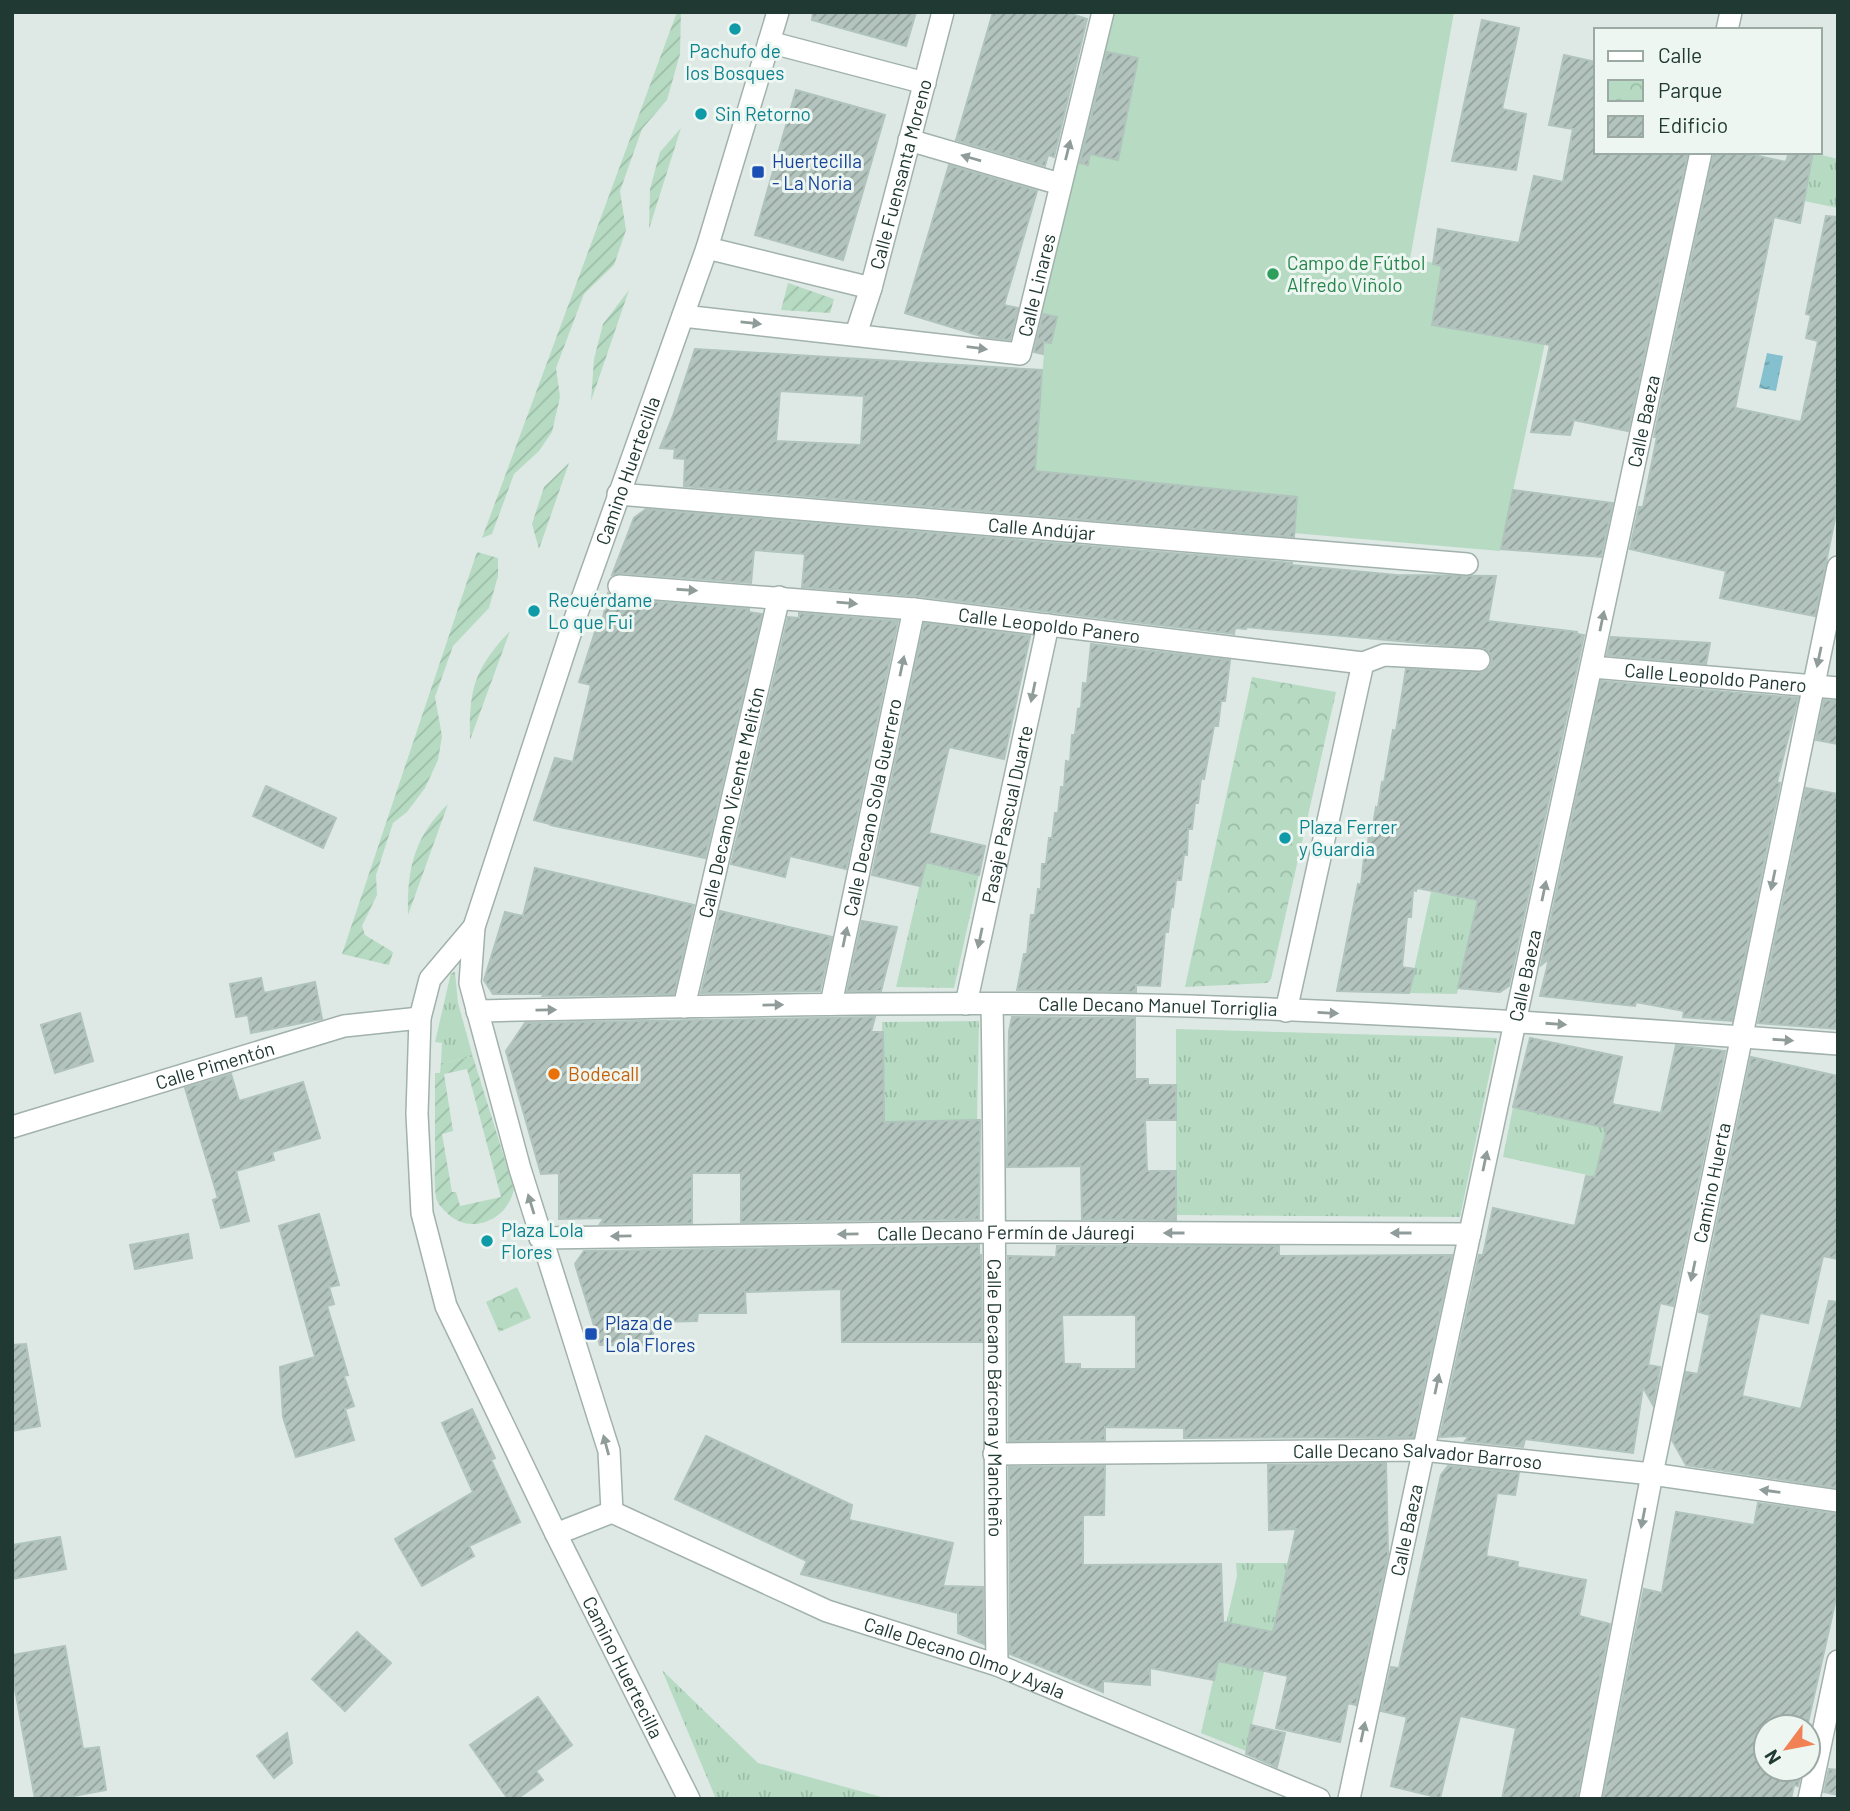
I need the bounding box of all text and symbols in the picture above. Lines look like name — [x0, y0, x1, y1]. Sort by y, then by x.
marker: Pachufo de los Bosques — [727, 21, 743, 37]
legend — [1594, 28, 1822, 154]
place label: Pachufo de los Bosques — [686, 39, 784, 84]
text: Calle — [1658, 42, 1702, 67]
street label: Calle Fuensanta Moreno — [864, 76, 936, 272]
text: Parque — [1658, 77, 1723, 102]
place label: Sin Retorno — [715, 102, 811, 125]
marker: Sin Retorno — [693, 106, 709, 122]
text: Edificio — [1658, 112, 1728, 137]
one-way arrow — [1063, 139, 1074, 161]
place label: Huertecilla - La Noria — [772, 149, 862, 194]
one-way arrow — [960, 153, 981, 163]
marker: Huertecilla - La Noria — [750, 164, 766, 180]
street label: Calle Linares — [1013, 231, 1060, 339]
place label: Campo de Fútbol Alfredo Viñolo — [1287, 251, 1425, 296]
marker: Campo de Fútbol Alfredo Viñolo — [1265, 266, 1281, 282]
one-way arrow — [740, 317, 762, 328]
one-way arrow — [966, 343, 988, 354]
street label: Calle Baeza — [1622, 373, 1664, 469]
street label: Camino Huertecilla — [590, 393, 664, 548]
street label: Calle Andújar — [987, 513, 1096, 544]
one-way arrow — [676, 585, 698, 596]
place label: Recuérdame Lo que Fui — [548, 588, 653, 633]
one-way arrow — [836, 598, 858, 609]
street label: Calle Leopoldo Panero — [957, 602, 1141, 647]
marker: Recuérdame Lo que Fui — [526, 603, 542, 619]
one-way arrow — [1597, 610, 1608, 632]
one-way arrow — [1813, 646, 1824, 668]
one-way arrow — [897, 655, 908, 677]
street label: Calle Leopoldo Panero — [1623, 658, 1808, 696]
one-way arrow — [1028, 681, 1039, 703]
street label: Calle Decano Vicente Melitón — [693, 684, 769, 920]
street label: Calle Decano Sola Guerrero — [838, 696, 906, 918]
street label: Pasaje Pascual Duarte — [976, 723, 1037, 906]
place label: Plaza Ferrer y Guardia — [1299, 815, 1397, 860]
marker: Plaza Ferrer y Guardia — [1277, 830, 1293, 846]
one-way arrow — [1768, 869, 1779, 891]
one-way arrow — [1539, 880, 1550, 902]
one-way arrow — [839, 926, 850, 948]
one-way arrow — [975, 927, 986, 949]
street label: Calle Baeza — [1503, 927, 1546, 1024]
street label: Calle Decano Manuel Torriglia — [1038, 992, 1278, 1020]
one-way arrow — [762, 999, 784, 1011]
one-way arrow — [535, 1004, 557, 1016]
one-way arrow — [1318, 1007, 1340, 1018]
one-way arrow — [1545, 1019, 1567, 1030]
one-way arrow — [1772, 1035, 1794, 1046]
street label: Calle Pimentón — [152, 1036, 277, 1094]
place label: Bodecall — [568, 1062, 639, 1085]
marker: Bodecall — [546, 1066, 562, 1082]
street label: Camino Huerta — [1688, 1120, 1735, 1245]
one-way arrow — [1480, 1150, 1491, 1172]
one-way arrow — [525, 1194, 535, 1215]
place label: Plaza Lola Flores — [501, 1218, 584, 1263]
street label: Calle Decano Fermín de Jáuregi — [877, 1220, 1135, 1245]
one-way arrow — [1163, 1227, 1185, 1239]
one-way arrow — [1390, 1227, 1412, 1239]
one-way arrow — [837, 1228, 859, 1240]
one-way arrow — [610, 1231, 632, 1242]
marker: Plaza Lola Flores — [479, 1233, 495, 1249]
street label: Calle Decano Bárcena y Mancheño — [984, 1259, 1008, 1537]
one-way arrow — [1688, 1260, 1699, 1282]
place label: Plaza de Lola Flores — [605, 1311, 695, 1356]
marker: Plaza de Lola Flores — [583, 1326, 599, 1342]
one-way arrow — [1431, 1373, 1442, 1395]
one-way arrow — [600, 1433, 611, 1455]
street label: Calle Decano Salvador Barroso — [1293, 1438, 1544, 1473]
street label: Calle Baeza — [1385, 1482, 1427, 1578]
one-way arrow — [1759, 1486, 1781, 1497]
one-way arrow — [1638, 1507, 1649, 1529]
street label: Camino Huertecilla — [578, 1592, 669, 1742]
street label: Calle Decano Olmo y Ayala — [861, 1612, 1069, 1703]
north arrow — [1752, 1713, 1822, 1783]
one-way arrow — [1357, 1721, 1368, 1743]
text: N — [1759, 1746, 1785, 1769]

